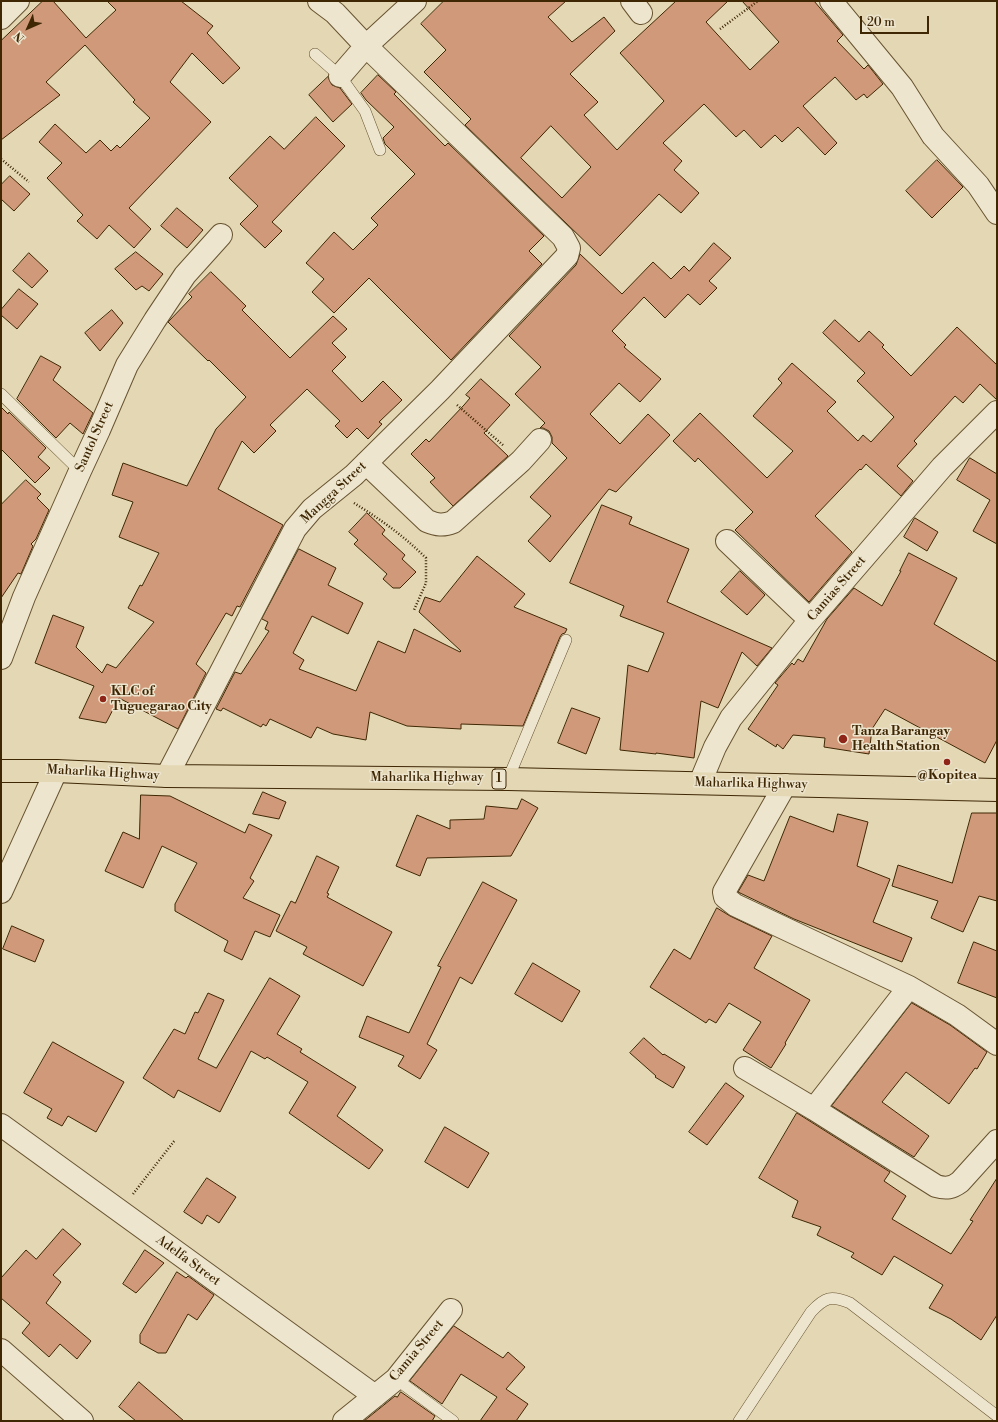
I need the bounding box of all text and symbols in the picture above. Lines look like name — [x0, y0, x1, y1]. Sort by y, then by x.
north arrow — [8, 8, 48, 48]
scale bar — [862, 8, 931, 34]
text: 20 m — [867, 15, 895, 30]
text: N — [11, 28, 28, 45]
street label: Santol Street — [73, 399, 117, 475]
street label: Mangga Street — [298, 459, 370, 527]
street label: Camias Street — [804, 553, 870, 625]
place label: KLC of Tuguegarao City — [111, 684, 212, 715]
marker: KLC of Tuguegarao City — [98, 694, 108, 704]
place label: Tanza Barangay Health Station — [852, 724, 950, 755]
marker: Tanza Barangay Health Station — [837, 733, 849, 745]
marker: @Kopitea — [942, 757, 952, 767]
street label: Maharlika Highway — [46, 762, 160, 784]
place label: @Kopitea — [917, 768, 977, 784]
road number: 1 — [492, 769, 506, 789]
street label: Maharlika Highway — [370, 770, 484, 786]
street label: Maharlika Highway — [694, 775, 808, 793]
street label: Adelfa Street — [153, 1232, 223, 1290]
street label: Camia Street — [387, 1317, 447, 1385]

